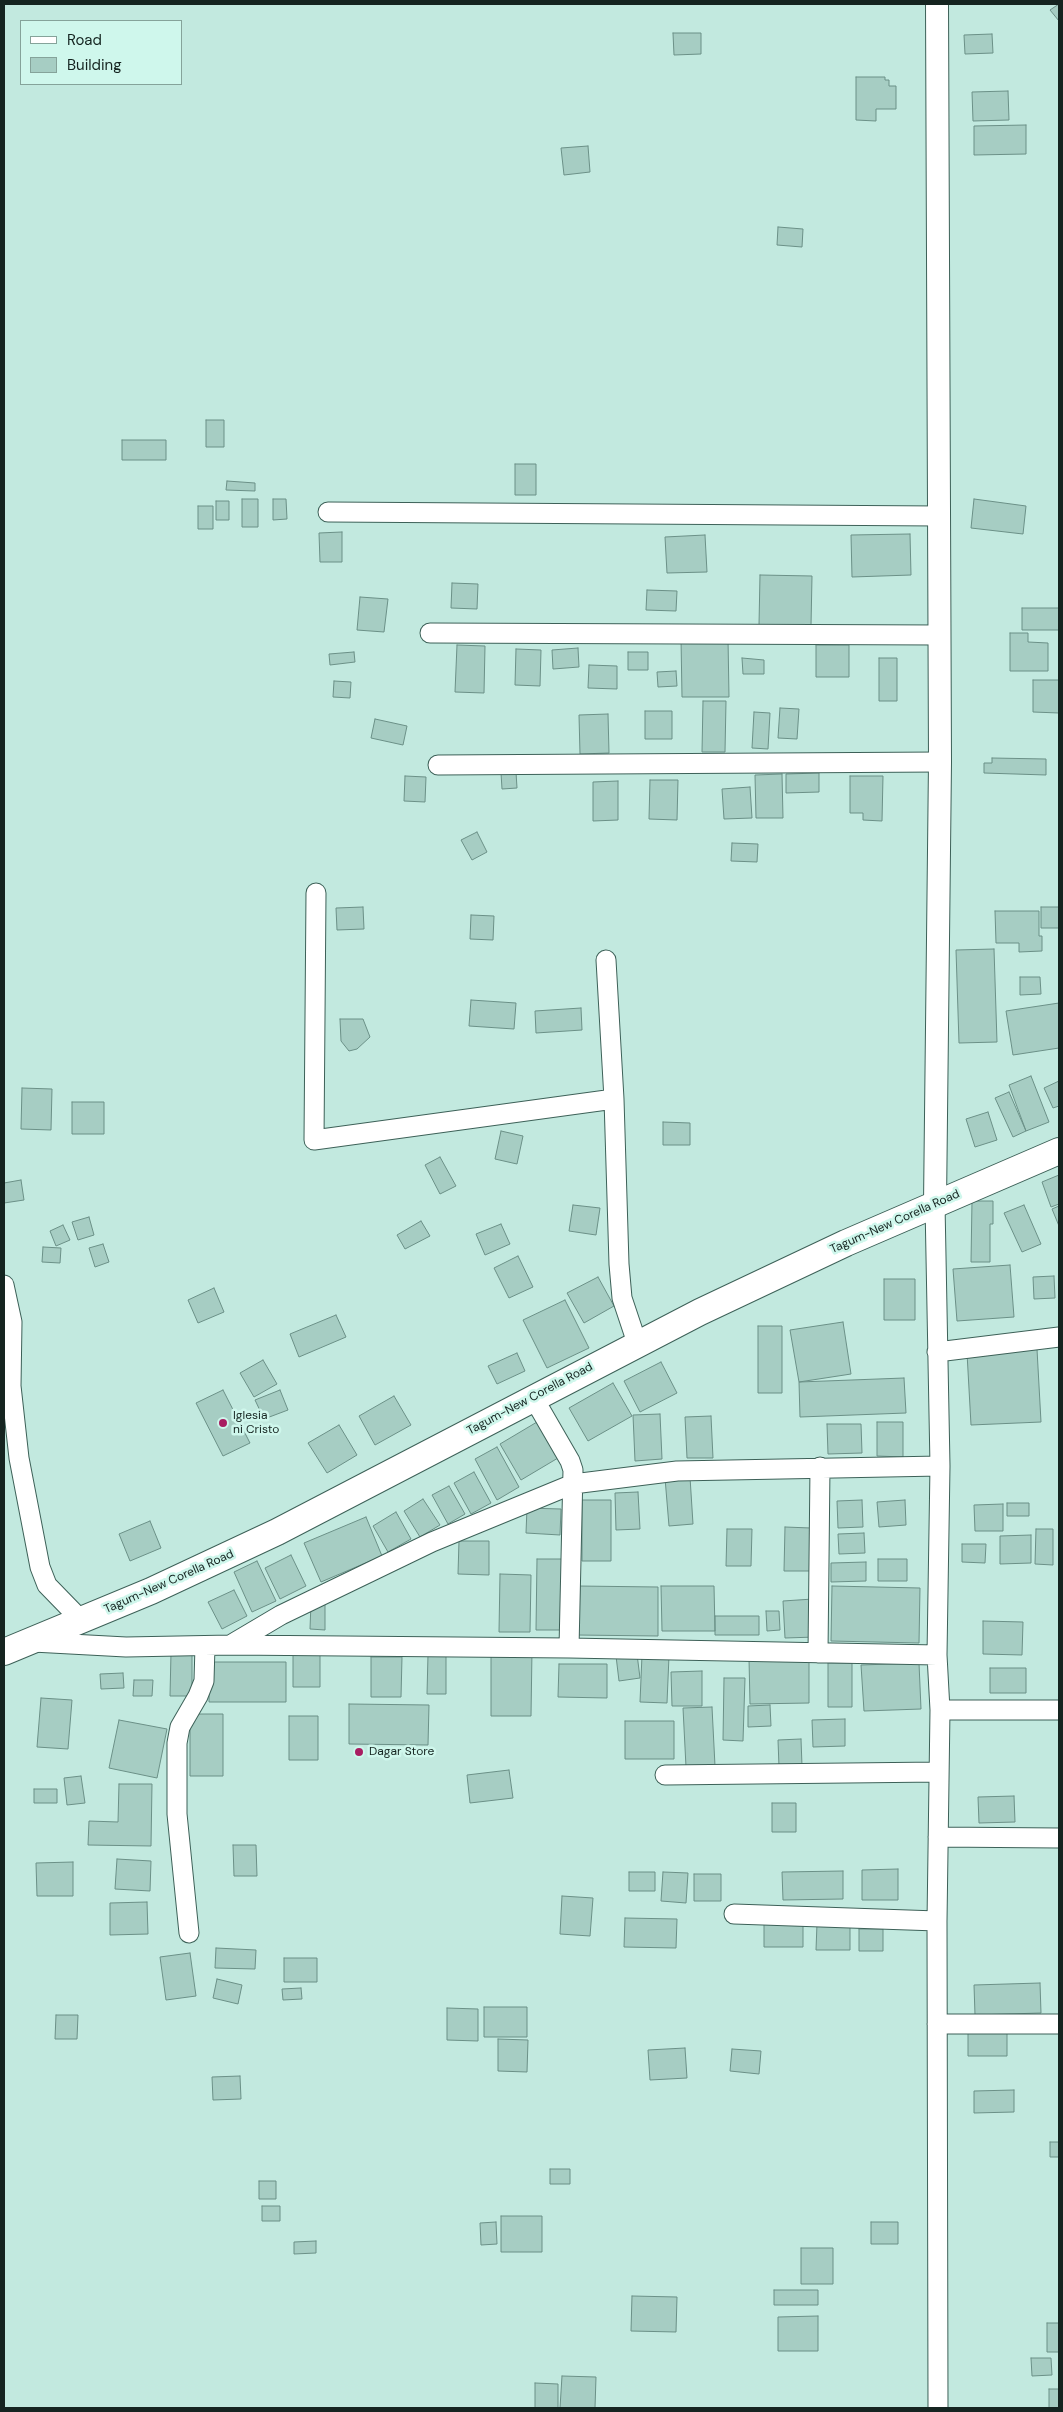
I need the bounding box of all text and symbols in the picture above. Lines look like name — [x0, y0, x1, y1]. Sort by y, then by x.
legend — [20, 20, 182, 85]
text: Road — [67, 30, 102, 50]
text: Building — [67, 55, 122, 75]
street label: Tagum-New Corella Road — [828, 1187, 962, 1257]
street label: Tagum-New Corella Road — [465, 1360, 595, 1438]
place label: Iglesia ni Cristo — [233, 1409, 279, 1437]
marker: Iglesia ni Cristo — [217, 1417, 229, 1429]
street label: Tagum-New Corella Road — [102, 1547, 236, 1617]
place label: Dagar Store — [369, 1745, 434, 1759]
marker: Dagar Store — [353, 1746, 365, 1758]

